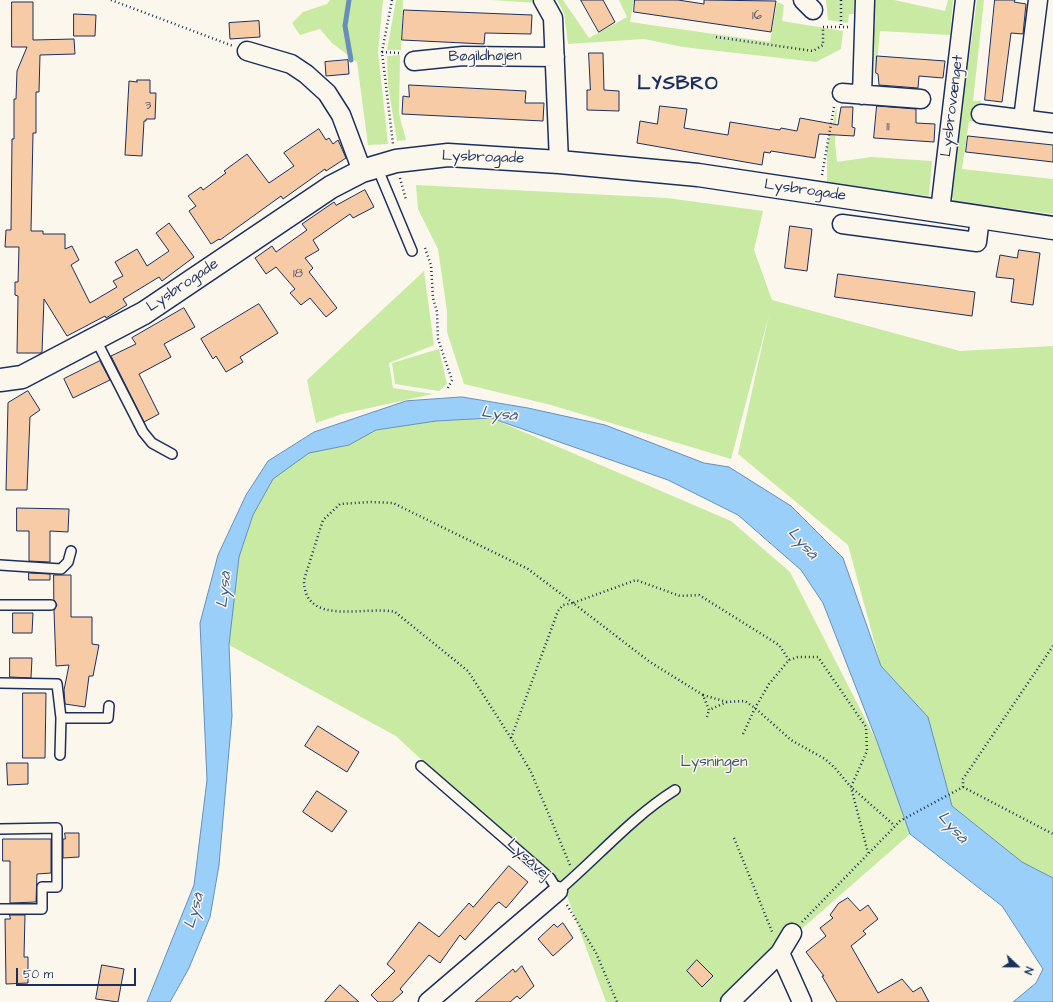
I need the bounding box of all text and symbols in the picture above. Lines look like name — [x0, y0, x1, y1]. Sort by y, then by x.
house number: 16 — [752, 8, 762, 24]
street label: Bøgildhøjen — [448, 47, 522, 67]
street label: Lysbrovænget — [938, 54, 968, 158]
district label: LYSBRO — [637, 74, 719, 96]
house number: 3 — [145, 98, 151, 114]
house number: 11 — [886, 119, 890, 135]
street label: Lysbrogade — [441, 148, 525, 168]
street label: Lysbrogade — [763, 176, 847, 206]
street label: Lysbrogade — [144, 255, 222, 317]
house number: 18 — [293, 266, 303, 282]
water label: Lyså — [480, 403, 518, 427]
water label: Lyså — [783, 524, 821, 564]
water label: Lyså — [213, 571, 237, 609]
park label: Lysningen — [681, 754, 747, 772]
water label: Lyså — [933, 808, 971, 848]
street label: Lysåvej — [503, 836, 553, 884]
water label: Lyså — [181, 891, 209, 931]
north arrow — [997, 946, 1037, 986]
scale bar — [18, 960, 138, 986]
text: N — [1020, 965, 1037, 977]
text: 50 m — [23, 966, 53, 983]

